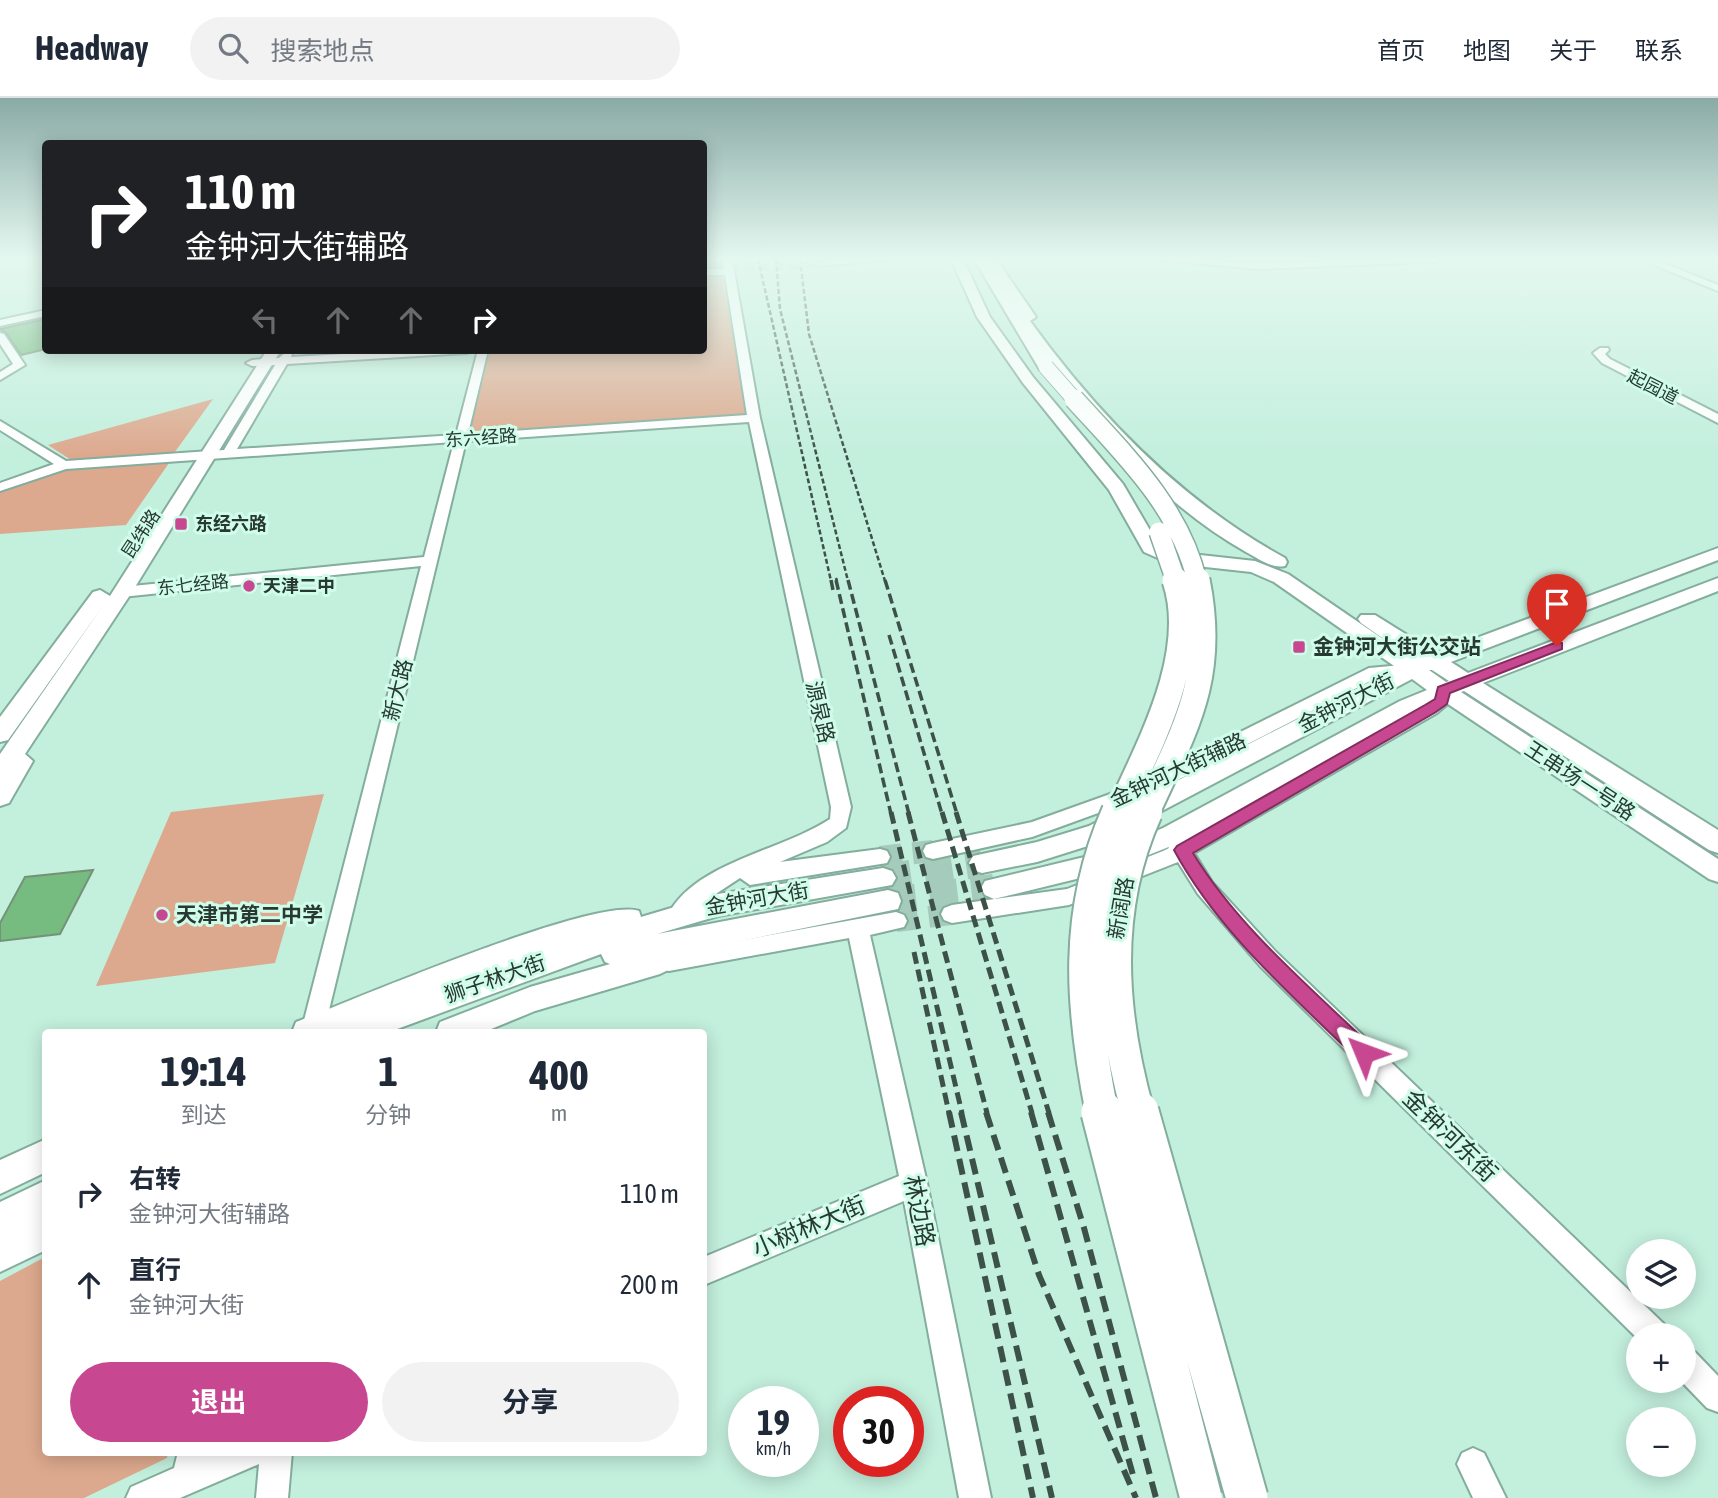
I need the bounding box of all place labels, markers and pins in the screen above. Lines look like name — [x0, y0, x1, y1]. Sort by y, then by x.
place label: 东经六路 — [195, 513, 267, 534]
marker: 东经六路 — [173, 516, 189, 532]
pin — [1527, 574, 1587, 646]
place label: 天津二中 — [263, 575, 335, 596]
marker: 天津二中 — [241, 578, 257, 594]
place label: 金钟河大街公交站 — [1313, 634, 1481, 658]
marker: 金钟河大街公交站 — [1291, 639, 1307, 655]
place label: 天津市第二中学 — [176, 902, 323, 926]
marker: 天津市第二中学 — [154, 907, 170, 923]

